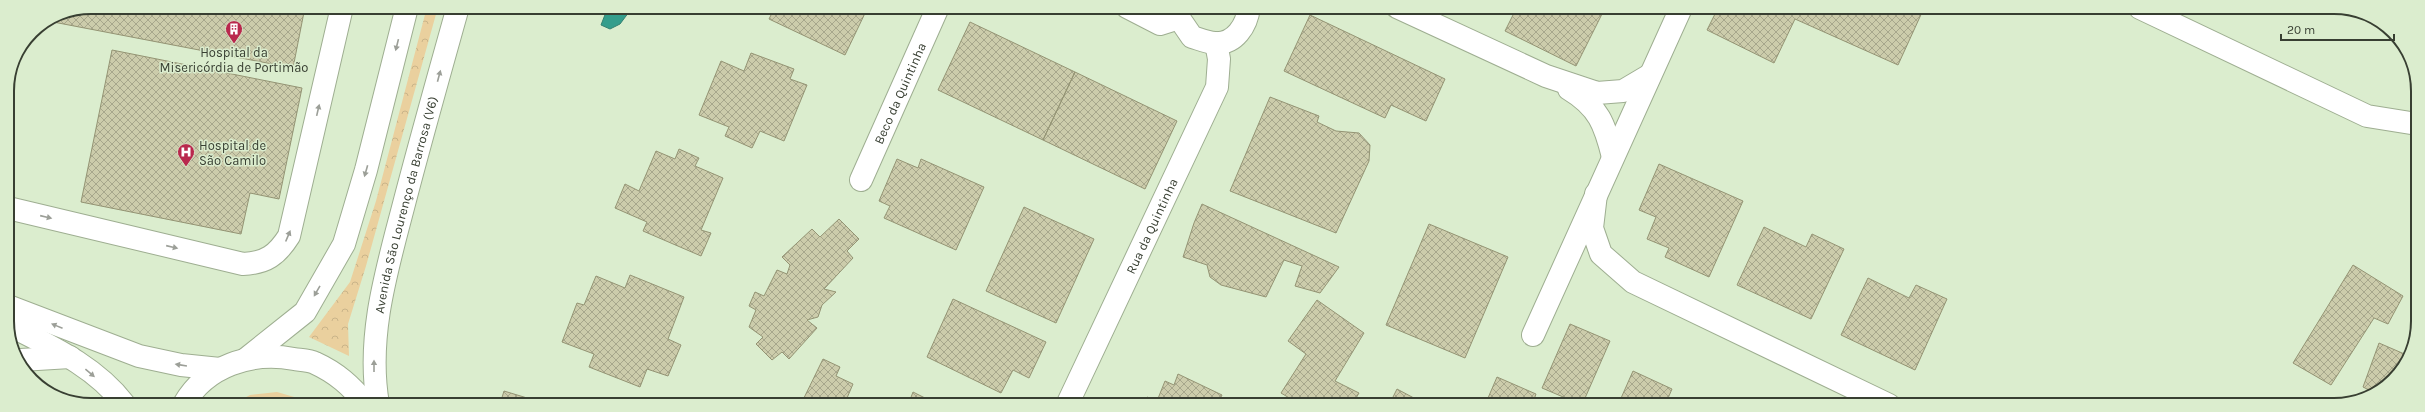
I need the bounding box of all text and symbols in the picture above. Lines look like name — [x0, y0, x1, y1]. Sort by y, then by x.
scale bar — [2281, 16, 2394, 42]
building icon: Hospital da Misericórdia de Portimão — [224, 19, 244, 44]
text: 20 m — [2287, 23, 2315, 37]
one-way arrow — [394, 39, 400, 51]
street label: Beco da Quintinha — [871, 40, 929, 146]
place label: Hospital da Misericórdia de Portimão — [160, 45, 308, 75]
one-way arrow — [436, 69, 442, 81]
street label: Avenida São Lourenço da Barrosa (V6) — [372, 95, 441, 314]
one-way arrow — [316, 104, 322, 116]
place label: Hospital de São Camilo — [199, 138, 267, 168]
hospital icon: Hospital de São Camilo — [176, 142, 196, 167]
one-way arrow — [363, 165, 369, 177]
street label: Rua da Quintinha — [1123, 176, 1181, 276]
one-way arrow — [40, 214, 52, 220]
one-way arrow — [284, 230, 291, 242]
one-way arrow — [166, 245, 178, 251]
one-way arrow — [314, 285, 321, 297]
one-way arrow — [51, 322, 63, 328]
one-way arrow — [371, 359, 377, 372]
one-way arrow — [175, 362, 187, 368]
one-way arrow — [85, 368, 96, 377]

